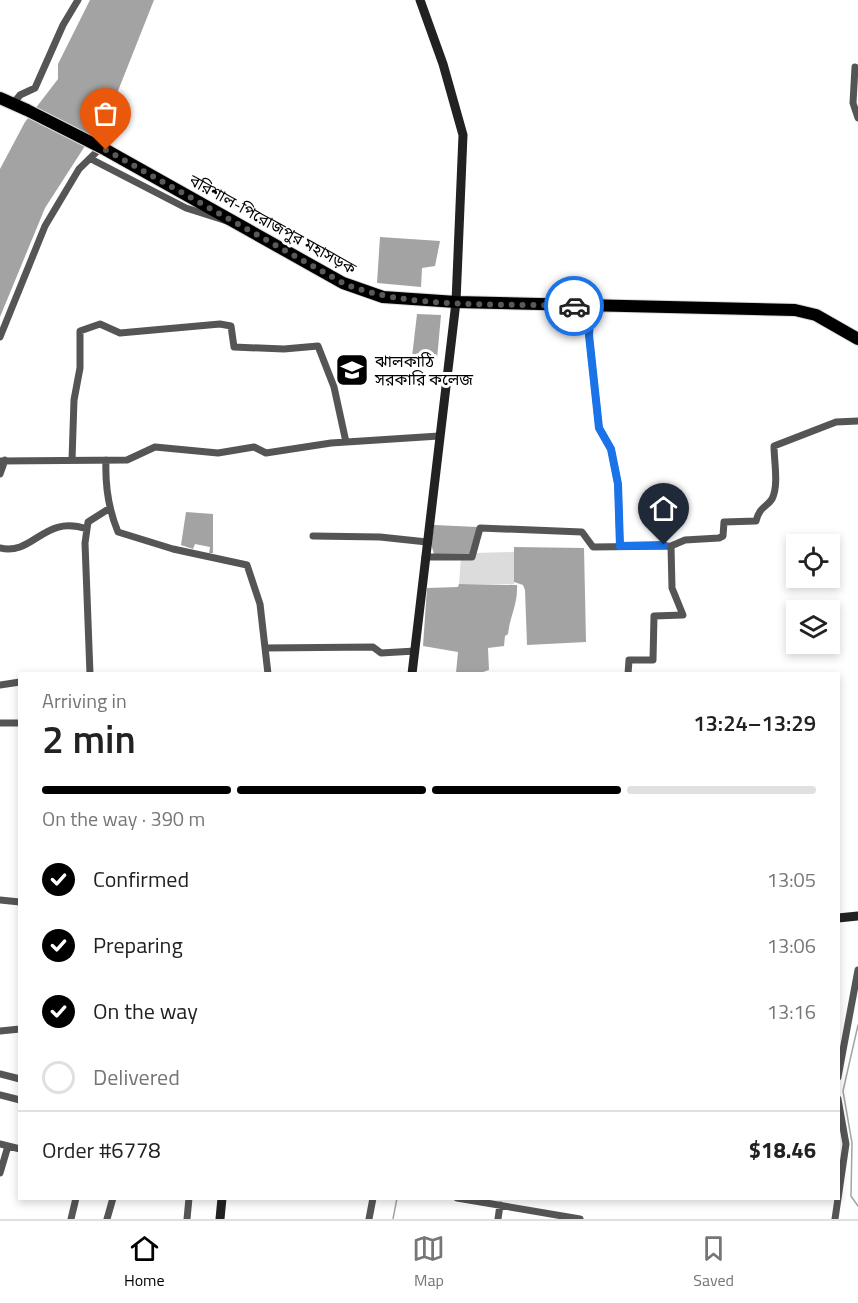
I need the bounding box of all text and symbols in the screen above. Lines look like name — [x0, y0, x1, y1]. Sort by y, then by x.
pin — [80, 88, 131, 150]
icon: bag — [89, 97, 122, 130]
street label: বরিশাল-পিরোজপুর মহাসড়ক — [184, 168, 362, 281]
courier — [544, 276, 604, 336]
icon: car — [558, 290, 591, 323]
place label: ঝালকাঠি সরকারি কলেজ — [374, 349, 473, 391]
school or university icon: ঝালকাঠি সরকারি কলেজ — [334, 352, 370, 388]
pin — [638, 483, 689, 545]
icon: home — [647, 492, 680, 525]
map controls — [786, 534, 840, 654]
button: locate — [786, 534, 840, 588]
button: layers — [786, 600, 840, 654]
text: Arriving in — [42, 685, 127, 716]
text: 13:24–13:29 — [693, 706, 816, 740]
text: 2 min — [42, 709, 136, 768]
text: On the way · 390 m — [42, 803, 205, 834]
text: Confirmed — [93, 862, 189, 896]
icon: check — [42, 863, 75, 896]
text: 13:05 — [767, 864, 816, 895]
text: Preparing — [93, 928, 183, 962]
icon: check — [42, 929, 75, 962]
text: 13:06 — [767, 930, 816, 961]
text: On the way — [93, 994, 198, 1028]
icon: check — [42, 995, 75, 1028]
text: 13:16 — [767, 996, 816, 1027]
text: Delivered — [93, 1060, 180, 1094]
text: Order #6778 — [42, 1133, 161, 1167]
text: $18.46 — [749, 1133, 816, 1167]
tab: Home — [124, 1232, 165, 1292]
tab: Map — [412, 1232, 445, 1292]
tab: Saved — [693, 1232, 734, 1292]

